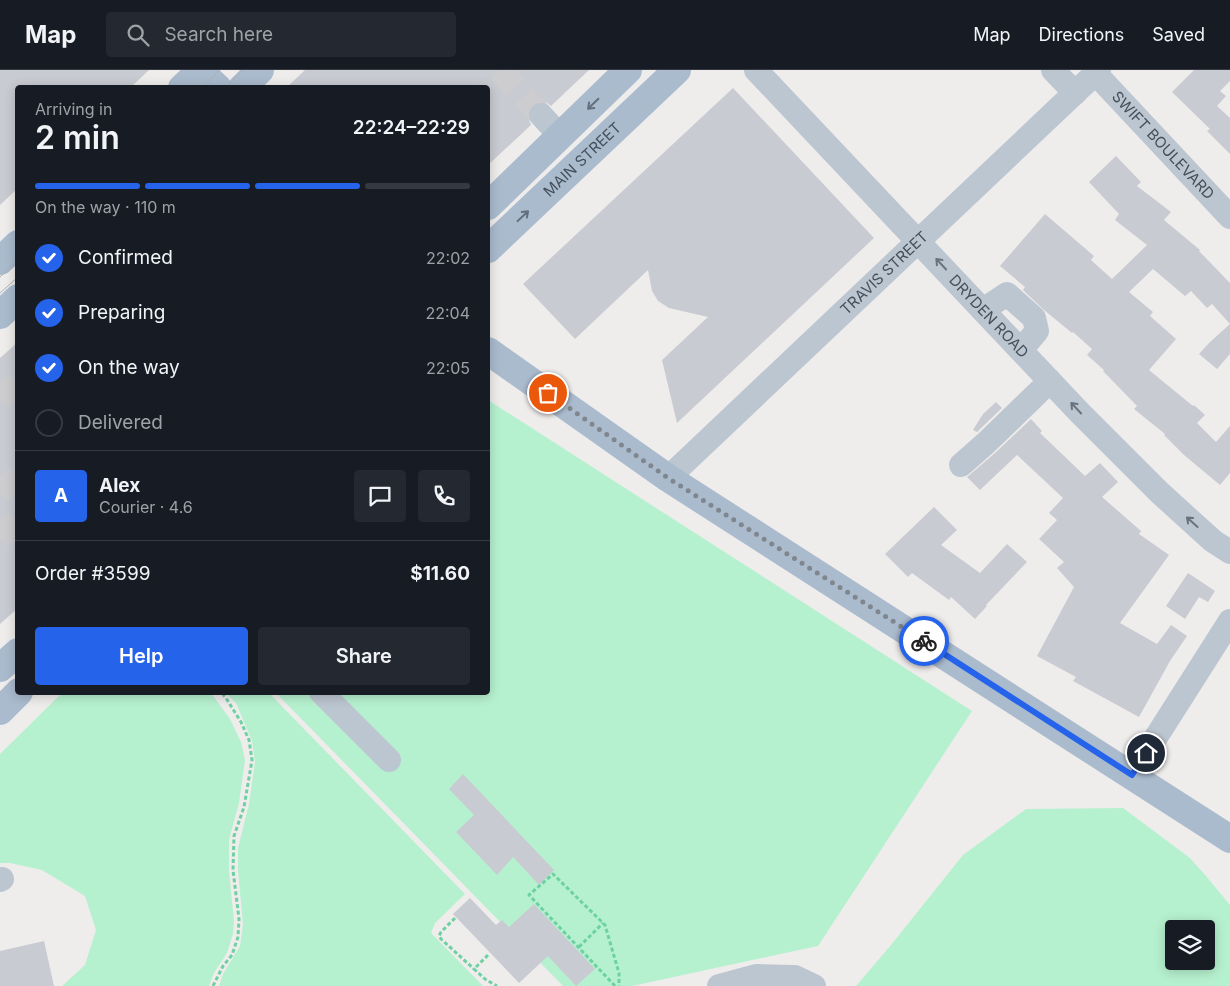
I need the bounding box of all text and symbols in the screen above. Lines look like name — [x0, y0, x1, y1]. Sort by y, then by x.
search box — [106, 12, 456, 57]
text: Map — [25, 20, 76, 49]
icon: search — [124, 21, 152, 49]
text: Search here — [164, 23, 273, 46]
text: Map — [973, 24, 1011, 45]
text: Directions — [1039, 24, 1124, 45]
text: Saved — [1152, 24, 1205, 45]
street label: SWIFT BOULEVARD — [1108, 87, 1219, 203]
one-way arrow — [587, 98, 599, 110]
text: Arriving in — [35, 99, 112, 119]
text: 22:24–22:29 — [353, 116, 470, 139]
text: 2 min — [35, 118, 120, 157]
street label: MAIN STREET — [539, 118, 625, 201]
text: On the way · 110 m — [35, 197, 176, 217]
one-way arrow — [517, 210, 529, 222]
street label: TRAVIS STREET — [836, 227, 932, 319]
icon: check — [35, 244, 63, 272]
text: Confirmed — [78, 246, 173, 269]
text: 22:02 — [426, 248, 470, 268]
one-way arrow — [935, 258, 947, 271]
street label: DRYDEN ROAD — [945, 271, 1033, 362]
icon: check — [35, 299, 63, 327]
text: Preparing — [78, 301, 165, 324]
text: 22:04 — [425, 303, 470, 323]
icon: check — [35, 354, 63, 382]
text: On the way — [78, 356, 180, 379]
text: 22:05 — [426, 358, 470, 378]
pin — [527, 372, 569, 414]
icon: bag — [534, 379, 562, 407]
one-way arrow — [1070, 402, 1082, 415]
text: Delivered — [78, 411, 163, 434]
button: chat — [354, 470, 406, 522]
button: phone — [418, 470, 470, 522]
text: Alex — [99, 474, 140, 497]
text: A — [54, 484, 68, 507]
text: Courier · 4.6 — [99, 497, 193, 517]
one-way arrow — [1186, 516, 1199, 528]
text: Order #3599 — [35, 562, 150, 585]
text: $11.60 — [410, 562, 470, 585]
courier — [899, 616, 949, 666]
button: Help — [35, 627, 248, 685]
button: Share — [258, 627, 470, 685]
icon: bike — [910, 627, 938, 655]
pin — [1125, 732, 1167, 774]
icon: home — [1132, 739, 1160, 767]
map controls — [1165, 920, 1215, 970]
button: layers — [1165, 920, 1215, 970]

